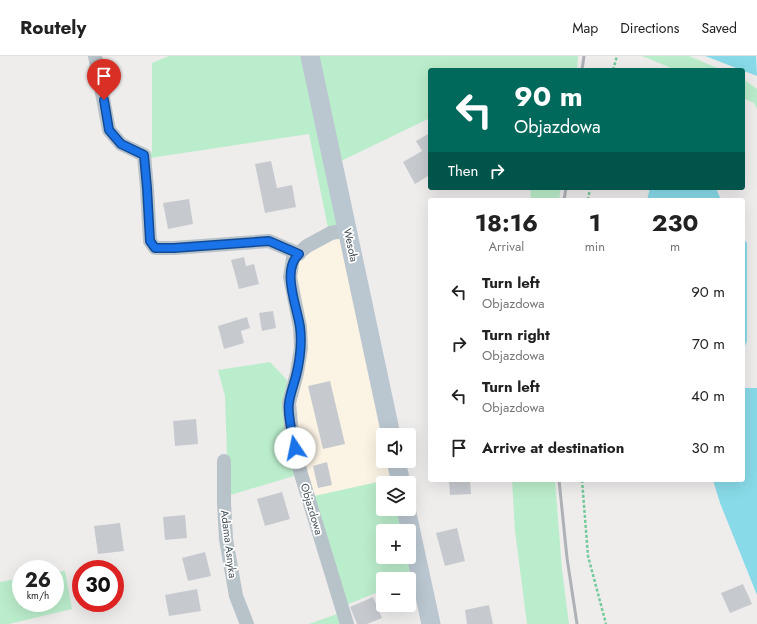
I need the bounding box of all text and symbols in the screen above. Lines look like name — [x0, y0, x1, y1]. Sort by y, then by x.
text: Routely — [20, 14, 86, 41]
text: Map — [572, 18, 598, 38]
text: Directions — [620, 18, 680, 38]
text: Saved — [702, 18, 737, 38]
pin — [87, 59, 121, 100]
icon: arrive — [93, 65, 115, 87]
text: 90 m — [514, 76, 583, 117]
icon: left — [448, 84, 500, 136]
text: Objazdowa — [514, 114, 601, 140]
text: Then — [448, 160, 478, 182]
icon: right — [486, 160, 508, 182]
text: 18:16 — [475, 205, 538, 240]
text: 1 — [589, 205, 601, 240]
text: 230 — [652, 205, 698, 240]
street label: Wesoła — [340, 227, 362, 263]
text: Arrival — [488, 237, 524, 256]
text: min — [585, 237, 605, 256]
text: m — [670, 237, 680, 256]
text: Turn left — [482, 272, 540, 294]
icon: left — [448, 281, 470, 303]
text: 90 m — [691, 281, 725, 303]
text: Objazdowa — [482, 294, 545, 313]
text: Turn right — [482, 324, 550, 346]
icon: right — [448, 333, 470, 355]
text: 70 m — [692, 333, 725, 355]
text: Objazdowa — [482, 346, 545, 365]
text: Turn left — [482, 376, 540, 398]
icon: left — [448, 385, 470, 407]
text: 40 m — [691, 385, 725, 407]
text: Objazdowa — [482, 398, 545, 417]
position arrow — [274, 427, 316, 469]
map controls — [376, 428, 416, 612]
button: sound — [376, 428, 416, 468]
icon: arrive — [448, 437, 470, 459]
text: Arrive at destination — [482, 437, 624, 459]
text: 30 m — [692, 437, 725, 459]
button: layers — [376, 476, 416, 516]
street label: Objazdowa — [297, 481, 327, 537]
street label: Adama Asnyka — [217, 509, 241, 579]
button: + — [376, 524, 416, 564]
speed limit sign: 30 — [72, 560, 124, 612]
text: 26 — [25, 566, 51, 595]
button: − — [376, 572, 416, 612]
text: km/h — [27, 588, 49, 603]

